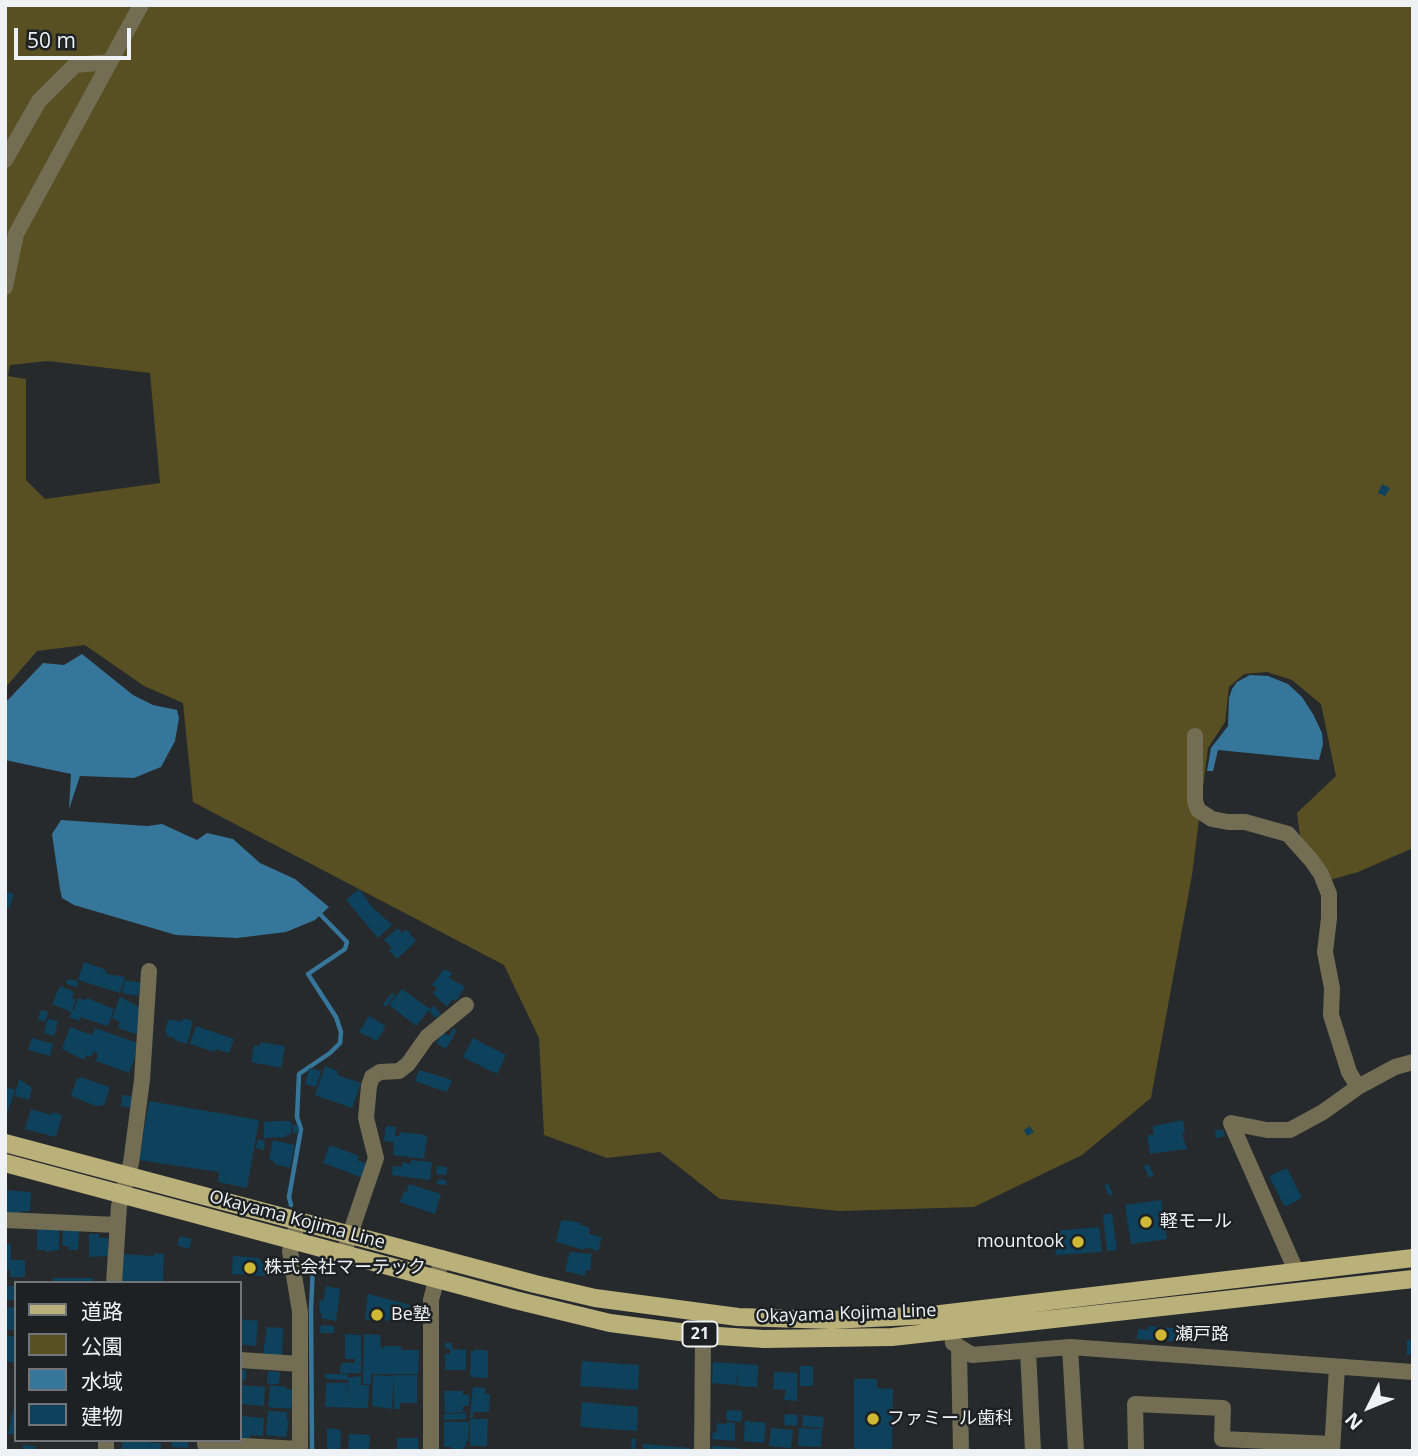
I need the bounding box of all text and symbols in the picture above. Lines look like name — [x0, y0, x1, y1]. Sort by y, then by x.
scale bar — [18, 14, 135, 58]
text: 50 m — [27, 26, 76, 54]
street label: Okayama Kojima Line — [207, 1186, 387, 1254]
place label: 軽モール — [1160, 1211, 1232, 1233]
marker: 軽モール — [1138, 1214, 1154, 1230]
place label: mountook — [977, 1231, 1064, 1253]
marker: mountook — [1070, 1234, 1086, 1250]
place label: 株式会社マーテック — [264, 1257, 426, 1279]
marker: 株式会社マーテック — [242, 1260, 258, 1276]
legend — [14, 1281, 242, 1442]
text: 道路 — [81, 1297, 123, 1325]
street label: Okayama Kojima Line — [755, 1300, 937, 1328]
place label: Be塾 — [391, 1304, 431, 1326]
marker: Be塾 — [369, 1307, 385, 1323]
road number: 21 — [682, 1322, 718, 1346]
place label: 瀬戸路 — [1175, 1324, 1229, 1346]
marker: 瀬戸路 — [1153, 1327, 1169, 1343]
text: 公園 — [81, 1332, 123, 1360]
text: 水域 — [81, 1367, 123, 1395]
north arrow — [1334, 1372, 1404, 1442]
text: 建物 — [81, 1402, 123, 1430]
text: N — [1339, 1407, 1368, 1436]
place label: ファミール歯科 — [887, 1408, 1013, 1430]
marker: ファミール歯科 — [865, 1411, 881, 1427]

